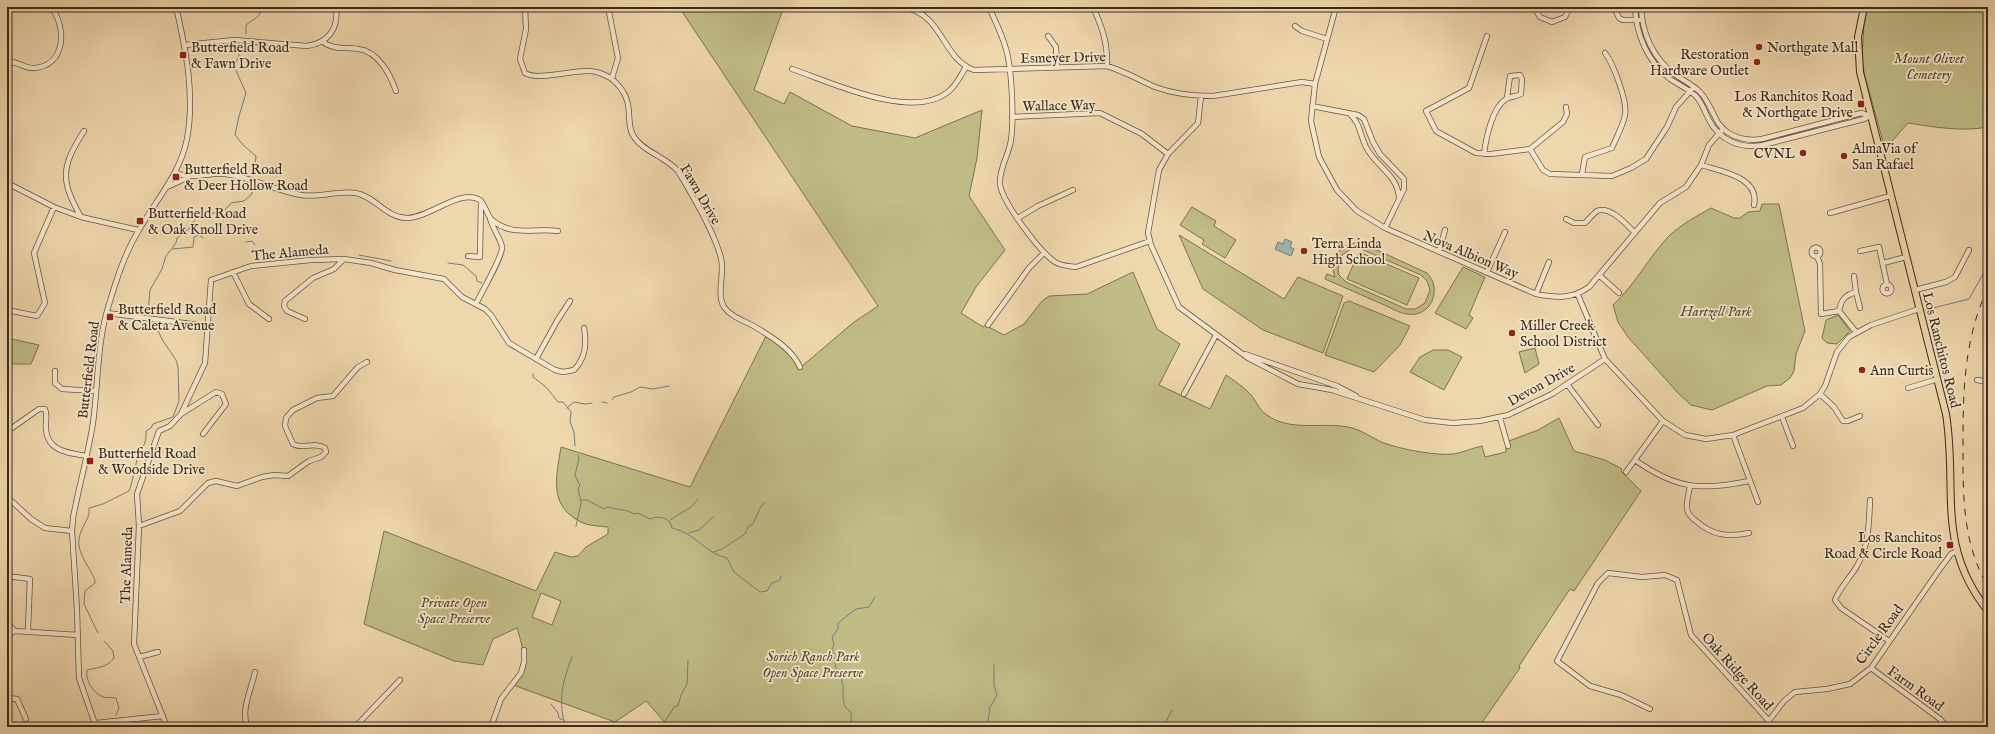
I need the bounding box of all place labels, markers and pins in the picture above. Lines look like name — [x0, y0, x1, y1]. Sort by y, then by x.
place label: Butterfield Road & Fawn Drive — [191, 39, 290, 73]
place label: Northgate Mall — [1767, 39, 1859, 57]
marker: Northgate Mall — [1754, 42, 1764, 52]
place label: Restoration Hardware Outlet — [1650, 46, 1750, 80]
marker: Butterfield Road & Fawn Drive — [178, 50, 188, 60]
marker: Restoration Hardware Outlet — [1752, 57, 1762, 67]
place label: Los Ranchitos Road & Northgate Drive — [1734, 88, 1854, 122]
marker: Los Ranchitos Road & Northgate Drive — [1856, 99, 1866, 109]
place label: AlmaVia of San Rafael — [1851, 140, 1919, 174]
place label: CVNL — [1754, 145, 1795, 163]
marker: CVNL — [1798, 148, 1808, 158]
marker: AlmaVia of San Rafael — [1839, 151, 1849, 161]
place label: Butterfield Road & Deer Hollow Road — [184, 161, 309, 195]
marker: Butterfield Road & Deer Hollow Road — [171, 172, 181, 182]
place label: Butterfield Road & Oak Knoll Drive — [148, 205, 259, 239]
marker: Butterfield Road & Oak Knoll Drive — [135, 216, 145, 226]
place label: Terra Linda High School — [1312, 235, 1385, 269]
marker: Terra Linda High School — [1299, 246, 1309, 256]
place label: Butterfield Road & Caleta Avenue — [118, 301, 217, 335]
marker: Butterfield Road & Caleta Avenue — [105, 312, 115, 322]
place label: Miller Creek School District — [1520, 317, 1607, 351]
marker: Miller Creek School District — [1507, 328, 1517, 338]
place label: Ann Curtis — [1869, 362, 1933, 380]
marker: Ann Curtis — [1857, 365, 1867, 375]
place label: Butterfield Road & Woodside Drive — [98, 445, 205, 479]
marker: Butterfield Road & Woodside Drive — [85, 456, 95, 466]
place label: Los Ranchitos Road & Circle Road — [1824, 529, 1943, 563]
marker: Los Ranchitos Road & Circle Road — [1945, 540, 1955, 550]

